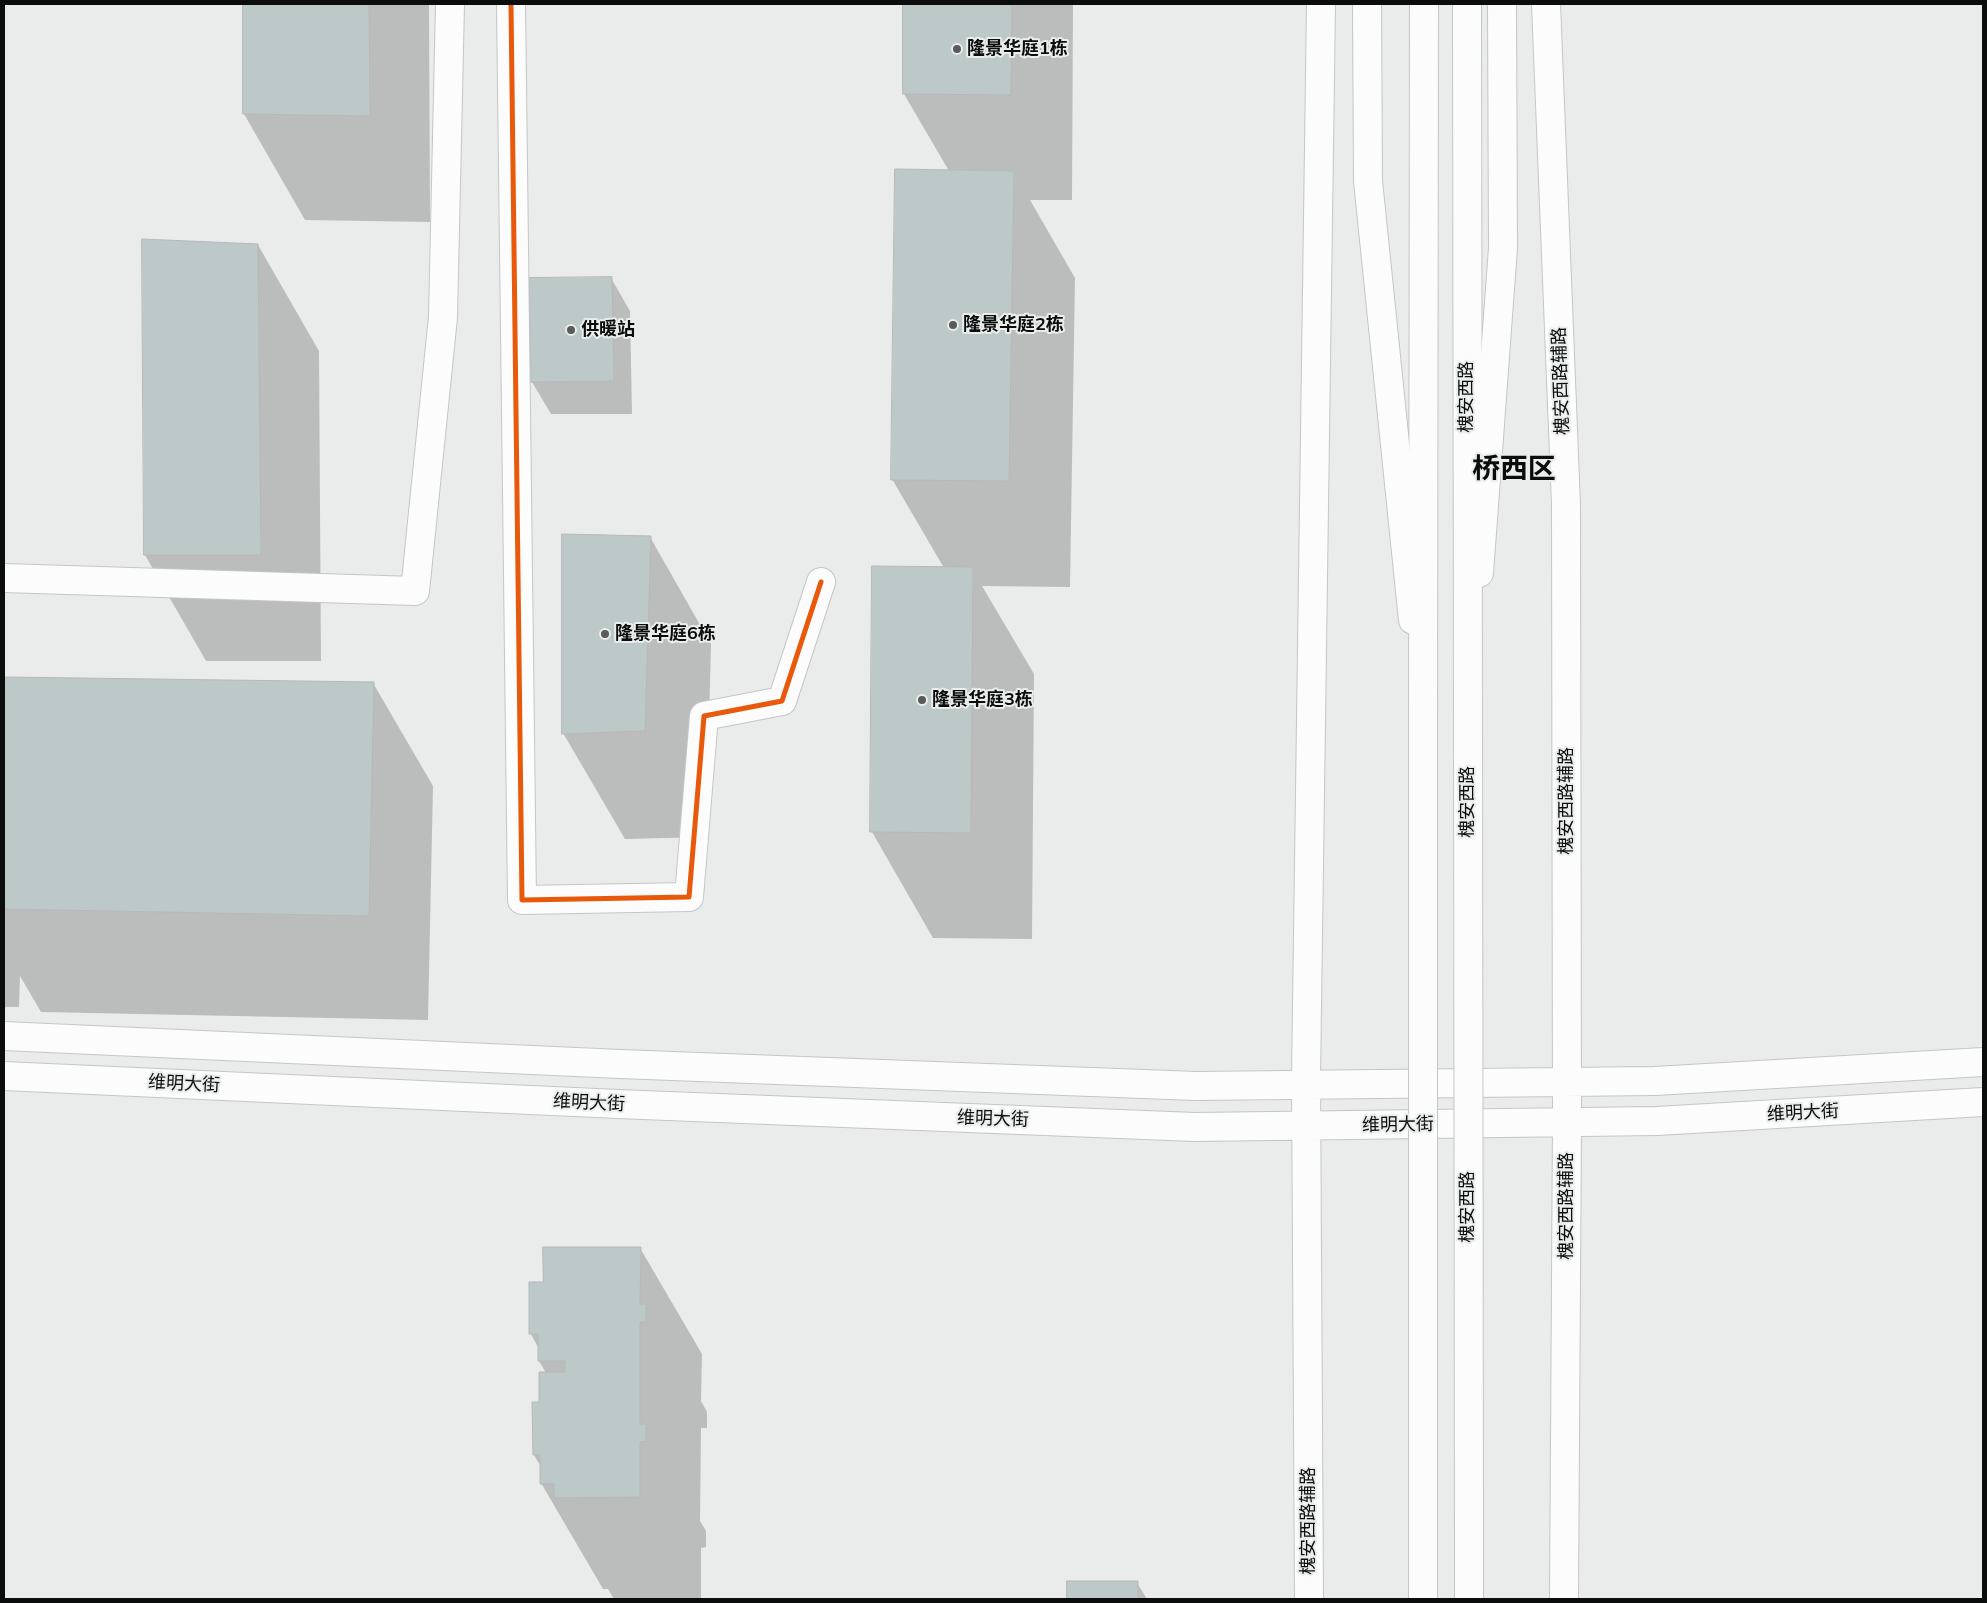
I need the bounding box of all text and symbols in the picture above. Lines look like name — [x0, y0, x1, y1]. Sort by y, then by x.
place label: 隆景华庭1栋 — [967, 38, 1068, 60]
marker: 隆景华庭1栋 — [951, 43, 963, 55]
place label: 隆景华庭2栋 — [963, 314, 1064, 336]
place label: 供暖站 — [581, 319, 635, 341]
marker: 隆景华庭2栋 — [947, 319, 959, 331]
marker: 供暖站 — [565, 324, 577, 336]
street label: 槐安西路辅路 — [1548, 327, 1574, 435]
street label: 槐安西路 — [1456, 361, 1478, 433]
district label: 桥西区 — [1472, 453, 1556, 487]
place label: 隆景华庭6栋 — [615, 623, 716, 645]
marker: 隆景华庭6栋 — [599, 628, 611, 640]
place label: 隆景华庭3栋 — [932, 689, 1033, 711]
marker: 隆景华庭3栋 — [916, 694, 928, 706]
street label: 槐安西路辅路 — [1556, 747, 1578, 855]
street label: 槐安西路 — [1457, 766, 1479, 838]
street label: 维明大街 — [147, 1071, 221, 1097]
street label: 维明大街 — [552, 1090, 626, 1116]
street label: 维明大街 — [1766, 1100, 1840, 1126]
street label: 维明大街 — [957, 1107, 1029, 1131]
street label: 维明大街 — [1362, 1114, 1434, 1136]
street label: 槐安西路辅路 — [1556, 1152, 1578, 1260]
street label: 槐安西路 — [1457, 1171, 1479, 1243]
street label: 槐安西路辅路 — [1298, 1467, 1320, 1575]

